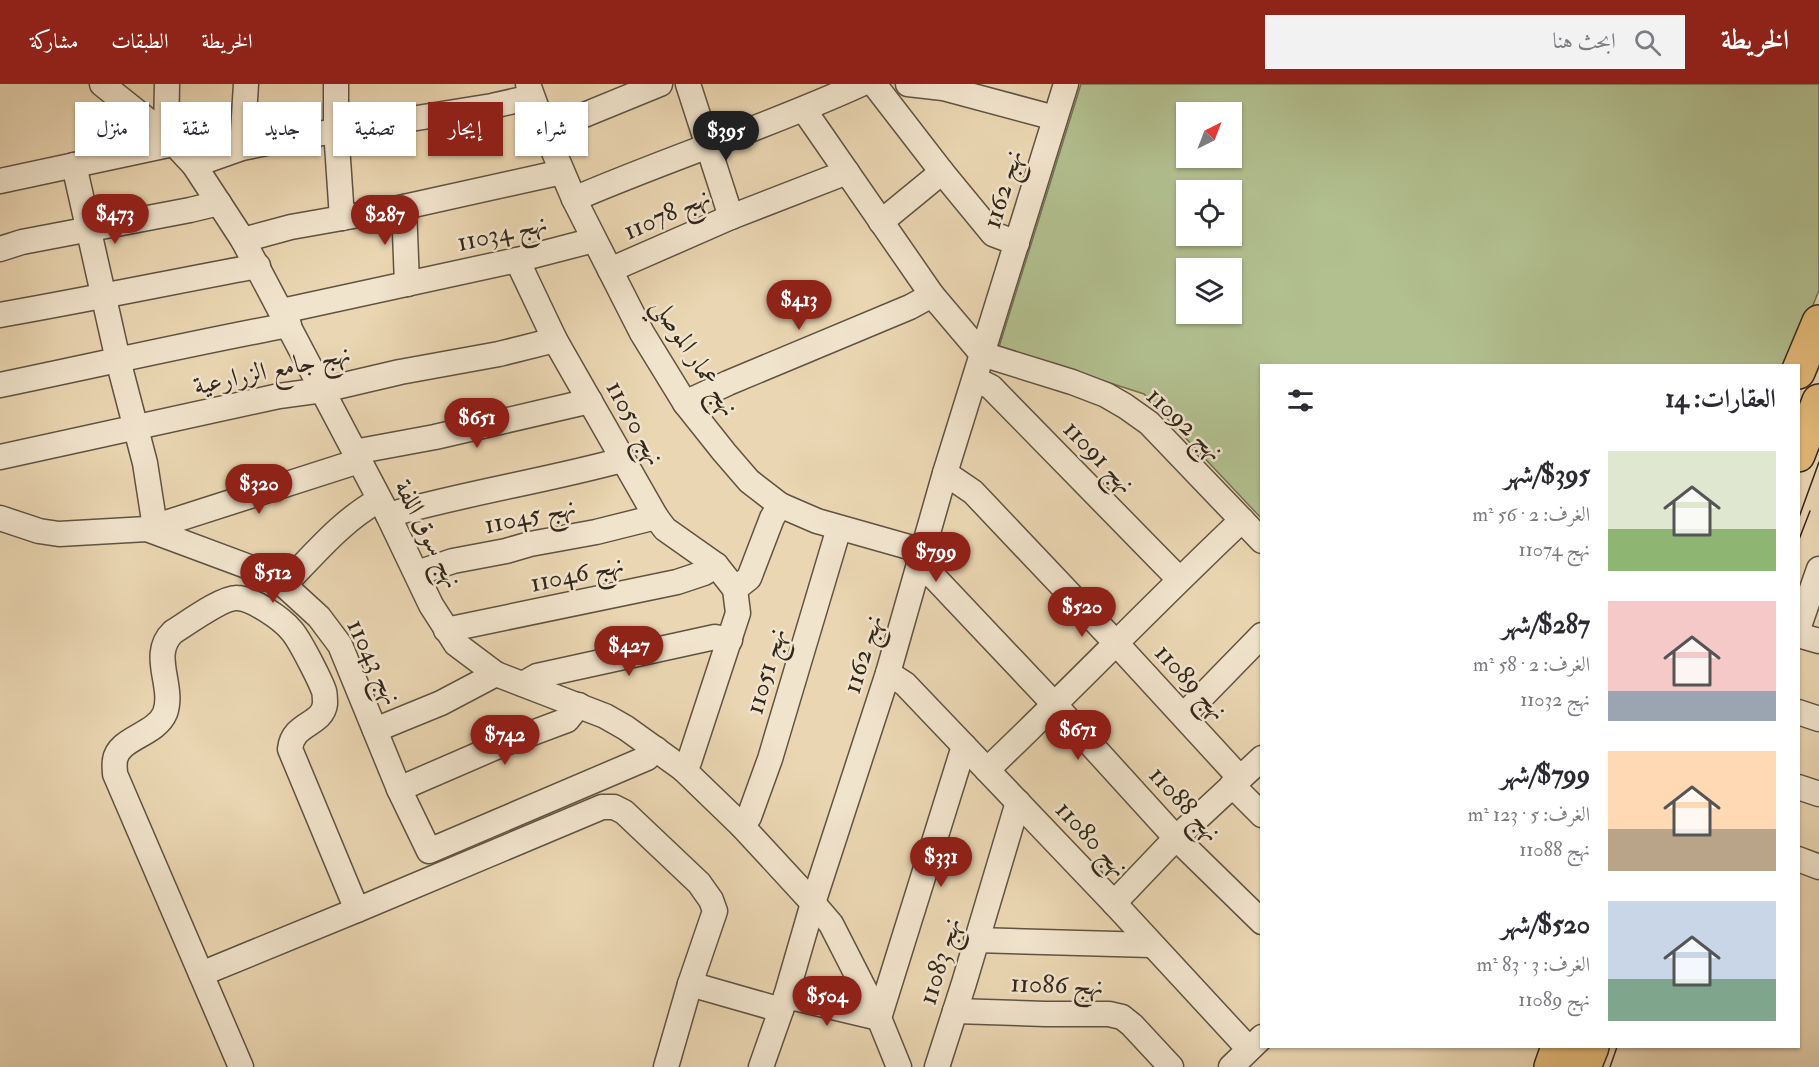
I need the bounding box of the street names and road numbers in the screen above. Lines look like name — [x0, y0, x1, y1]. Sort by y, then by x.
street label: نهج 1162 — [976, 146, 1037, 234]
street label: نهج 11078 — [619, 181, 718, 254]
street label: نهج 11034 — [454, 207, 552, 266]
street label: نهج عمار الموصلي — [638, 292, 745, 427]
street label: نهج جامع الزرارعية — [190, 338, 355, 409]
street label: نهج 11050 — [593, 375, 671, 474]
street label: نهج 11092 — [1135, 380, 1230, 473]
street label: نهج 11091 — [1051, 413, 1142, 505]
street label: نهج سوق اللفة — [381, 474, 469, 597]
street label: نهج 11045 — [481, 491, 580, 548]
street label: نهج 11046 — [527, 549, 628, 606]
street label: نهج 1162 — [836, 611, 897, 699]
street label: نهج 11043 — [333, 614, 408, 713]
street label: نهج 11051 — [738, 624, 800, 720]
street label: نهج 11089 — [1142, 637, 1234, 732]
street label: نهج 11088 — [1137, 759, 1228, 853]
street label: نهج 11080 — [1043, 794, 1135, 889]
street label: نهج 11083 — [912, 913, 975, 1011]
street label: نهج 11086 — [1010, 967, 1104, 1010]

